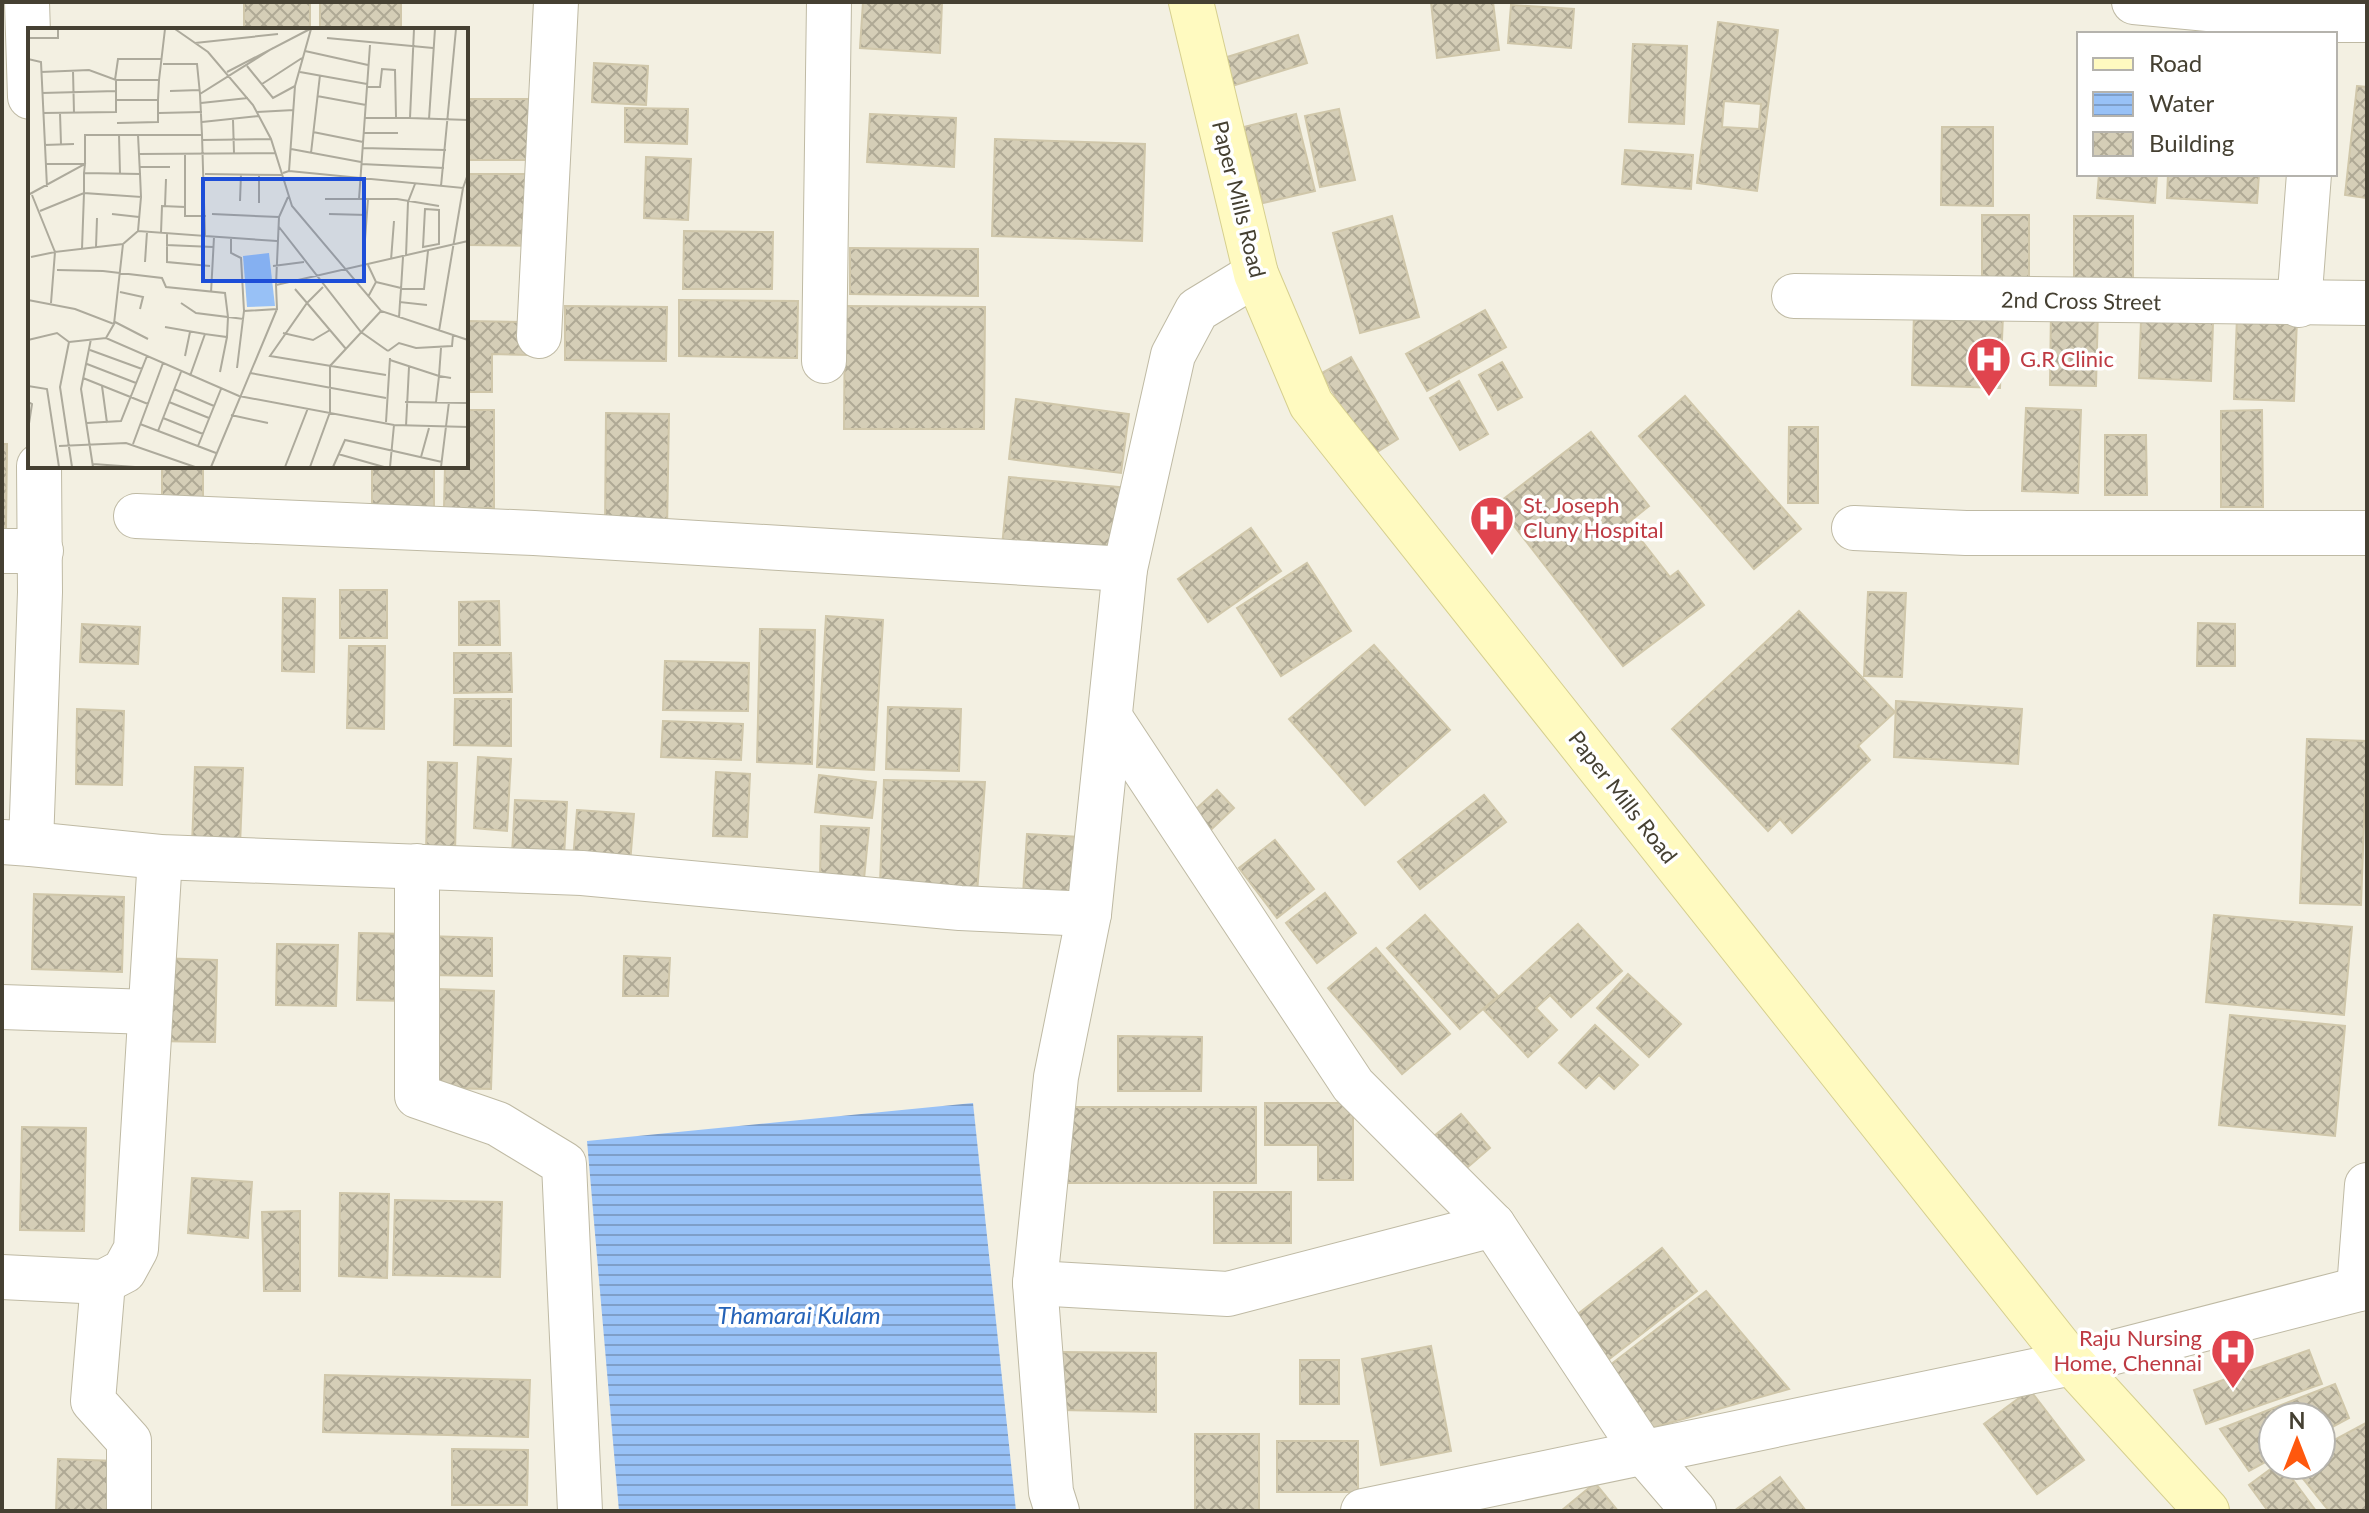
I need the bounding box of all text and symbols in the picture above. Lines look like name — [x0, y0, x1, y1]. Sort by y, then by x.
inset map — [28, 28, 468, 468]
legend — [2077, 32, 2337, 176]
text: Road — [2149, 48, 2202, 77]
text: Water — [2149, 88, 2214, 117]
street label: Paper Mills Road — [1207, 118, 1272, 280]
text: Building — [2149, 128, 2234, 157]
street label: 2nd Cross Street — [2001, 286, 2161, 315]
hospital icon: G.R Clinic — [1965, 335, 2013, 398]
place label: G.R Clinic — [2020, 345, 2114, 372]
place label: St. Joseph Cluny Hospital — [1523, 491, 1664, 543]
hospital icon: St. Joseph Cluny Hospital — [1468, 494, 1516, 557]
street label: Paper Mills Road — [1563, 725, 1684, 868]
water label: Thamarai Kulam — [717, 1300, 881, 1329]
place label: Raju Nursing Home, Chennai — [2053, 1324, 2202, 1376]
hospital icon: Raju Nursing Home, Chennai — [2209, 1327, 2257, 1390]
north arrow — [2257, 1401, 2337, 1481]
text: N — [2289, 1407, 2305, 1434]

